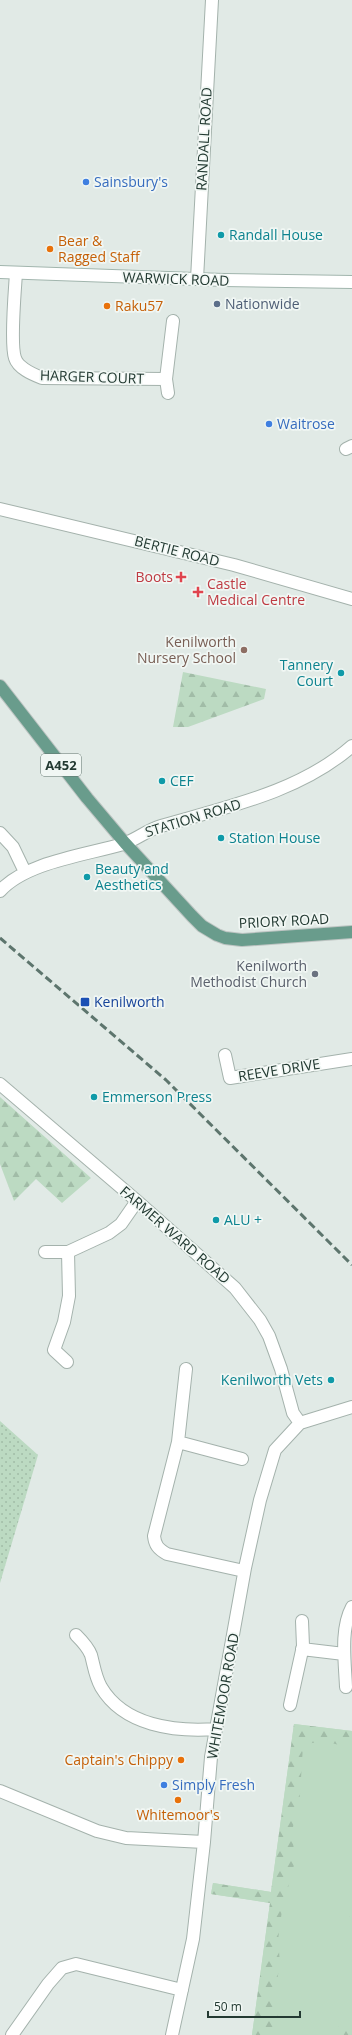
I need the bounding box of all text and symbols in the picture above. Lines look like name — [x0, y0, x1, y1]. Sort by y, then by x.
street label: RANDALL ROAD — [191, 87, 216, 191]
place label: Sainsbury's — [94, 172, 168, 191]
marker: Sainsbury's — [81, 177, 91, 187]
place label: Randall House — [229, 225, 323, 244]
marker: Randall House — [216, 230, 226, 240]
place label: Bear & Ragged Staff — [58, 231, 141, 266]
marker: Bear & Ragged Staff — [45, 244, 55, 254]
street label: WARWICK ROAD — [122, 267, 230, 290]
place label: Nationwide — [225, 294, 300, 313]
place label: Raku57 — [115, 296, 163, 315]
marker: Nationwide — [212, 299, 222, 309]
marker: Raku57 — [102, 301, 112, 311]
street label: HARGER COURT — [40, 365, 145, 388]
place label: Waitrose — [277, 414, 335, 433]
marker: Waitrose — [264, 419, 274, 429]
street label: BERTIE ROAD — [133, 531, 222, 570]
place label: Boots — [135, 567, 173, 586]
marker: Boots — [176, 572, 186, 582]
place label: Castle Medical Centre — [207, 574, 305, 609]
marker: Castle Medical Centre — [192, 586, 204, 598]
place label: Kenilworth Nursery School — [137, 632, 236, 667]
marker: Kenilworth Nursery School — [239, 645, 249, 655]
place label: Tannery Court — [280, 655, 334, 690]
marker: Tannery Court — [336, 668, 346, 678]
road number: A452 — [41, 754, 81, 776]
place label: CEF — [170, 771, 194, 790]
marker: CEF — [157, 776, 167, 786]
street label: STATION ROAD — [143, 794, 243, 841]
place label: Station House — [229, 828, 321, 847]
marker: Station House — [216, 833, 226, 843]
place label: Beauty and Aesthetics — [95, 859, 169, 894]
marker: Beauty and Aesthetics — [82, 872, 92, 882]
street label: PRIORY ROAD — [238, 909, 330, 932]
place label: Kenilworth Methodist Church — [190, 956, 307, 991]
marker: Kenilworth Methodist Church — [310, 969, 320, 979]
place label: Kenilworth — [94, 992, 165, 1011]
marker: Kenilworth — [79, 996, 91, 1008]
street label: REEVE DRIVE — [237, 1054, 321, 1085]
place label: Emmerson Press — [102, 1087, 212, 1106]
marker: Emmerson Press — [89, 1092, 99, 1102]
street label: FARMER WARD ROAD — [116, 1181, 234, 1288]
place label: ALU + — [224, 1210, 262, 1229]
marker: ALU + — [211, 1215, 221, 1225]
place label: Kenilworth Vets — [221, 1370, 323, 1389]
marker: Kenilworth Vets — [326, 1375, 336, 1385]
street label: WHITEMOOR ROAD — [202, 1631, 243, 1761]
place label: Captain's Chippy — [64, 1750, 174, 1769]
marker: Captain's Chippy — [176, 1755, 186, 1765]
place label: Simply Fresh — [172, 1775, 255, 1794]
marker: Simply Fresh — [159, 1780, 169, 1790]
marker: Whitemoor's — [173, 1795, 183, 1805]
place label: Whitemoor's — [136, 1805, 220, 1824]
scale bar — [208, 1993, 300, 2019]
text: 50 m — [214, 1998, 242, 2015]

